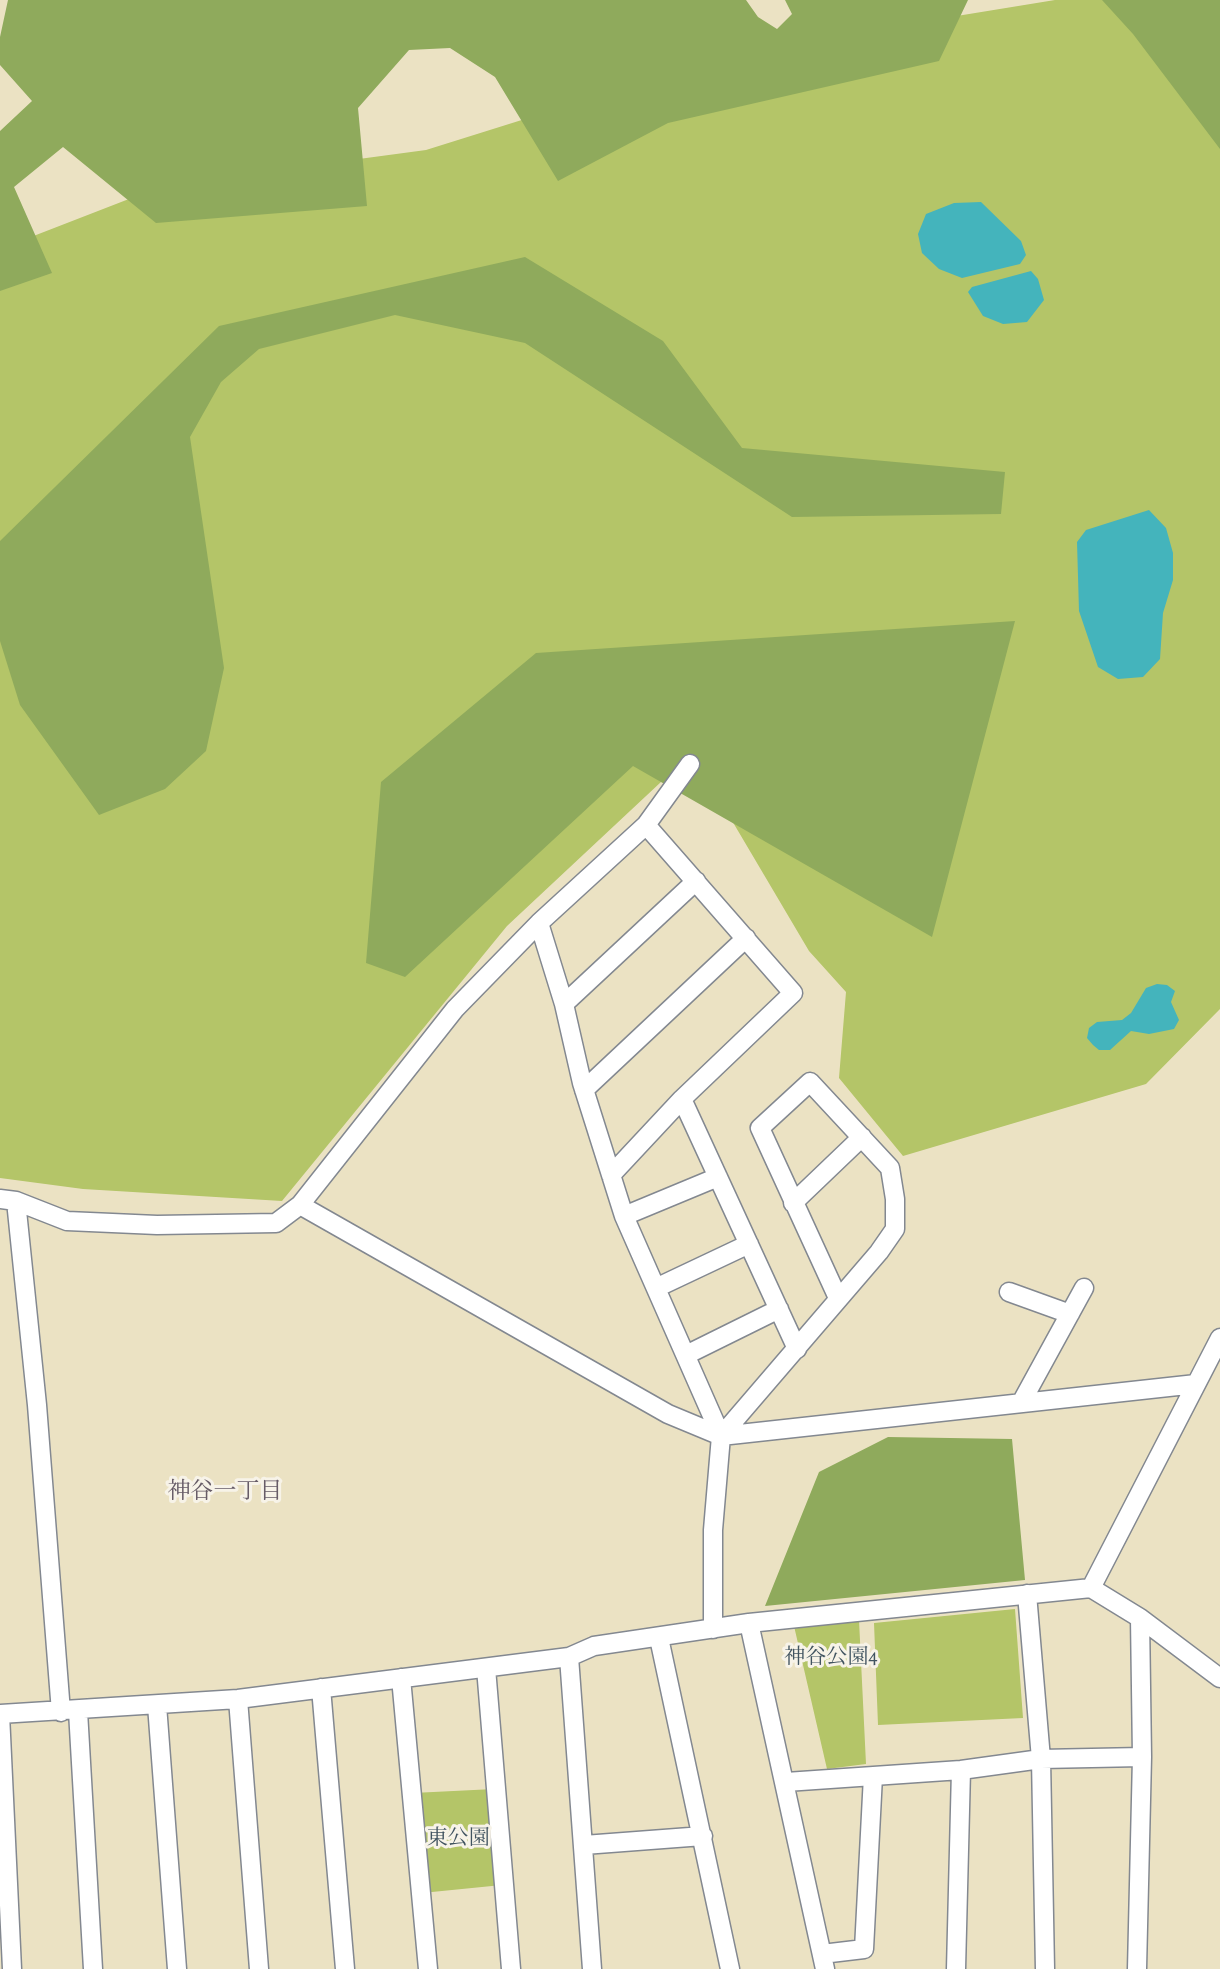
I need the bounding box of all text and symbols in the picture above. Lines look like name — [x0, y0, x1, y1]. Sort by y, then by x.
district label: 神谷一丁目 — [168, 1478, 282, 1506]
park label: 神谷公園4 — [784, 1645, 878, 1671]
park label: 東公園 — [427, 1826, 489, 1852]

